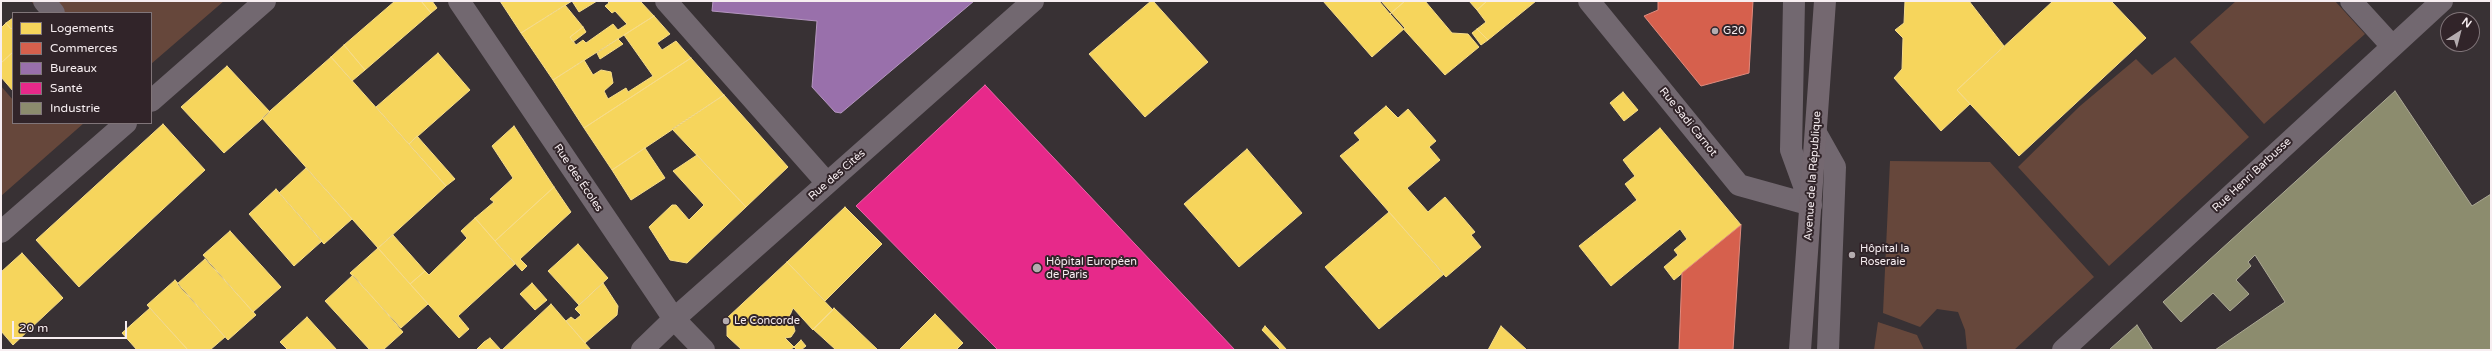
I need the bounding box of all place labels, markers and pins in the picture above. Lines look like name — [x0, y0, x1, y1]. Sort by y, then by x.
place label: G20 — [1723, 24, 1745, 38]
marker: G20 — [1710, 26, 1720, 36]
place label: Hôpital la Roseraie — [1860, 242, 1909, 268]
marker: Hôpital la Roseraie — [1847, 250, 1857, 260]
place label: Hôpital Européen de Paris — [1046, 255, 1137, 281]
marker: Hôpital Européen de Paris — [1031, 262, 1043, 274]
place label: Le Concorde — [734, 314, 800, 328]
marker: Le Concorde — [721, 316, 731, 326]

